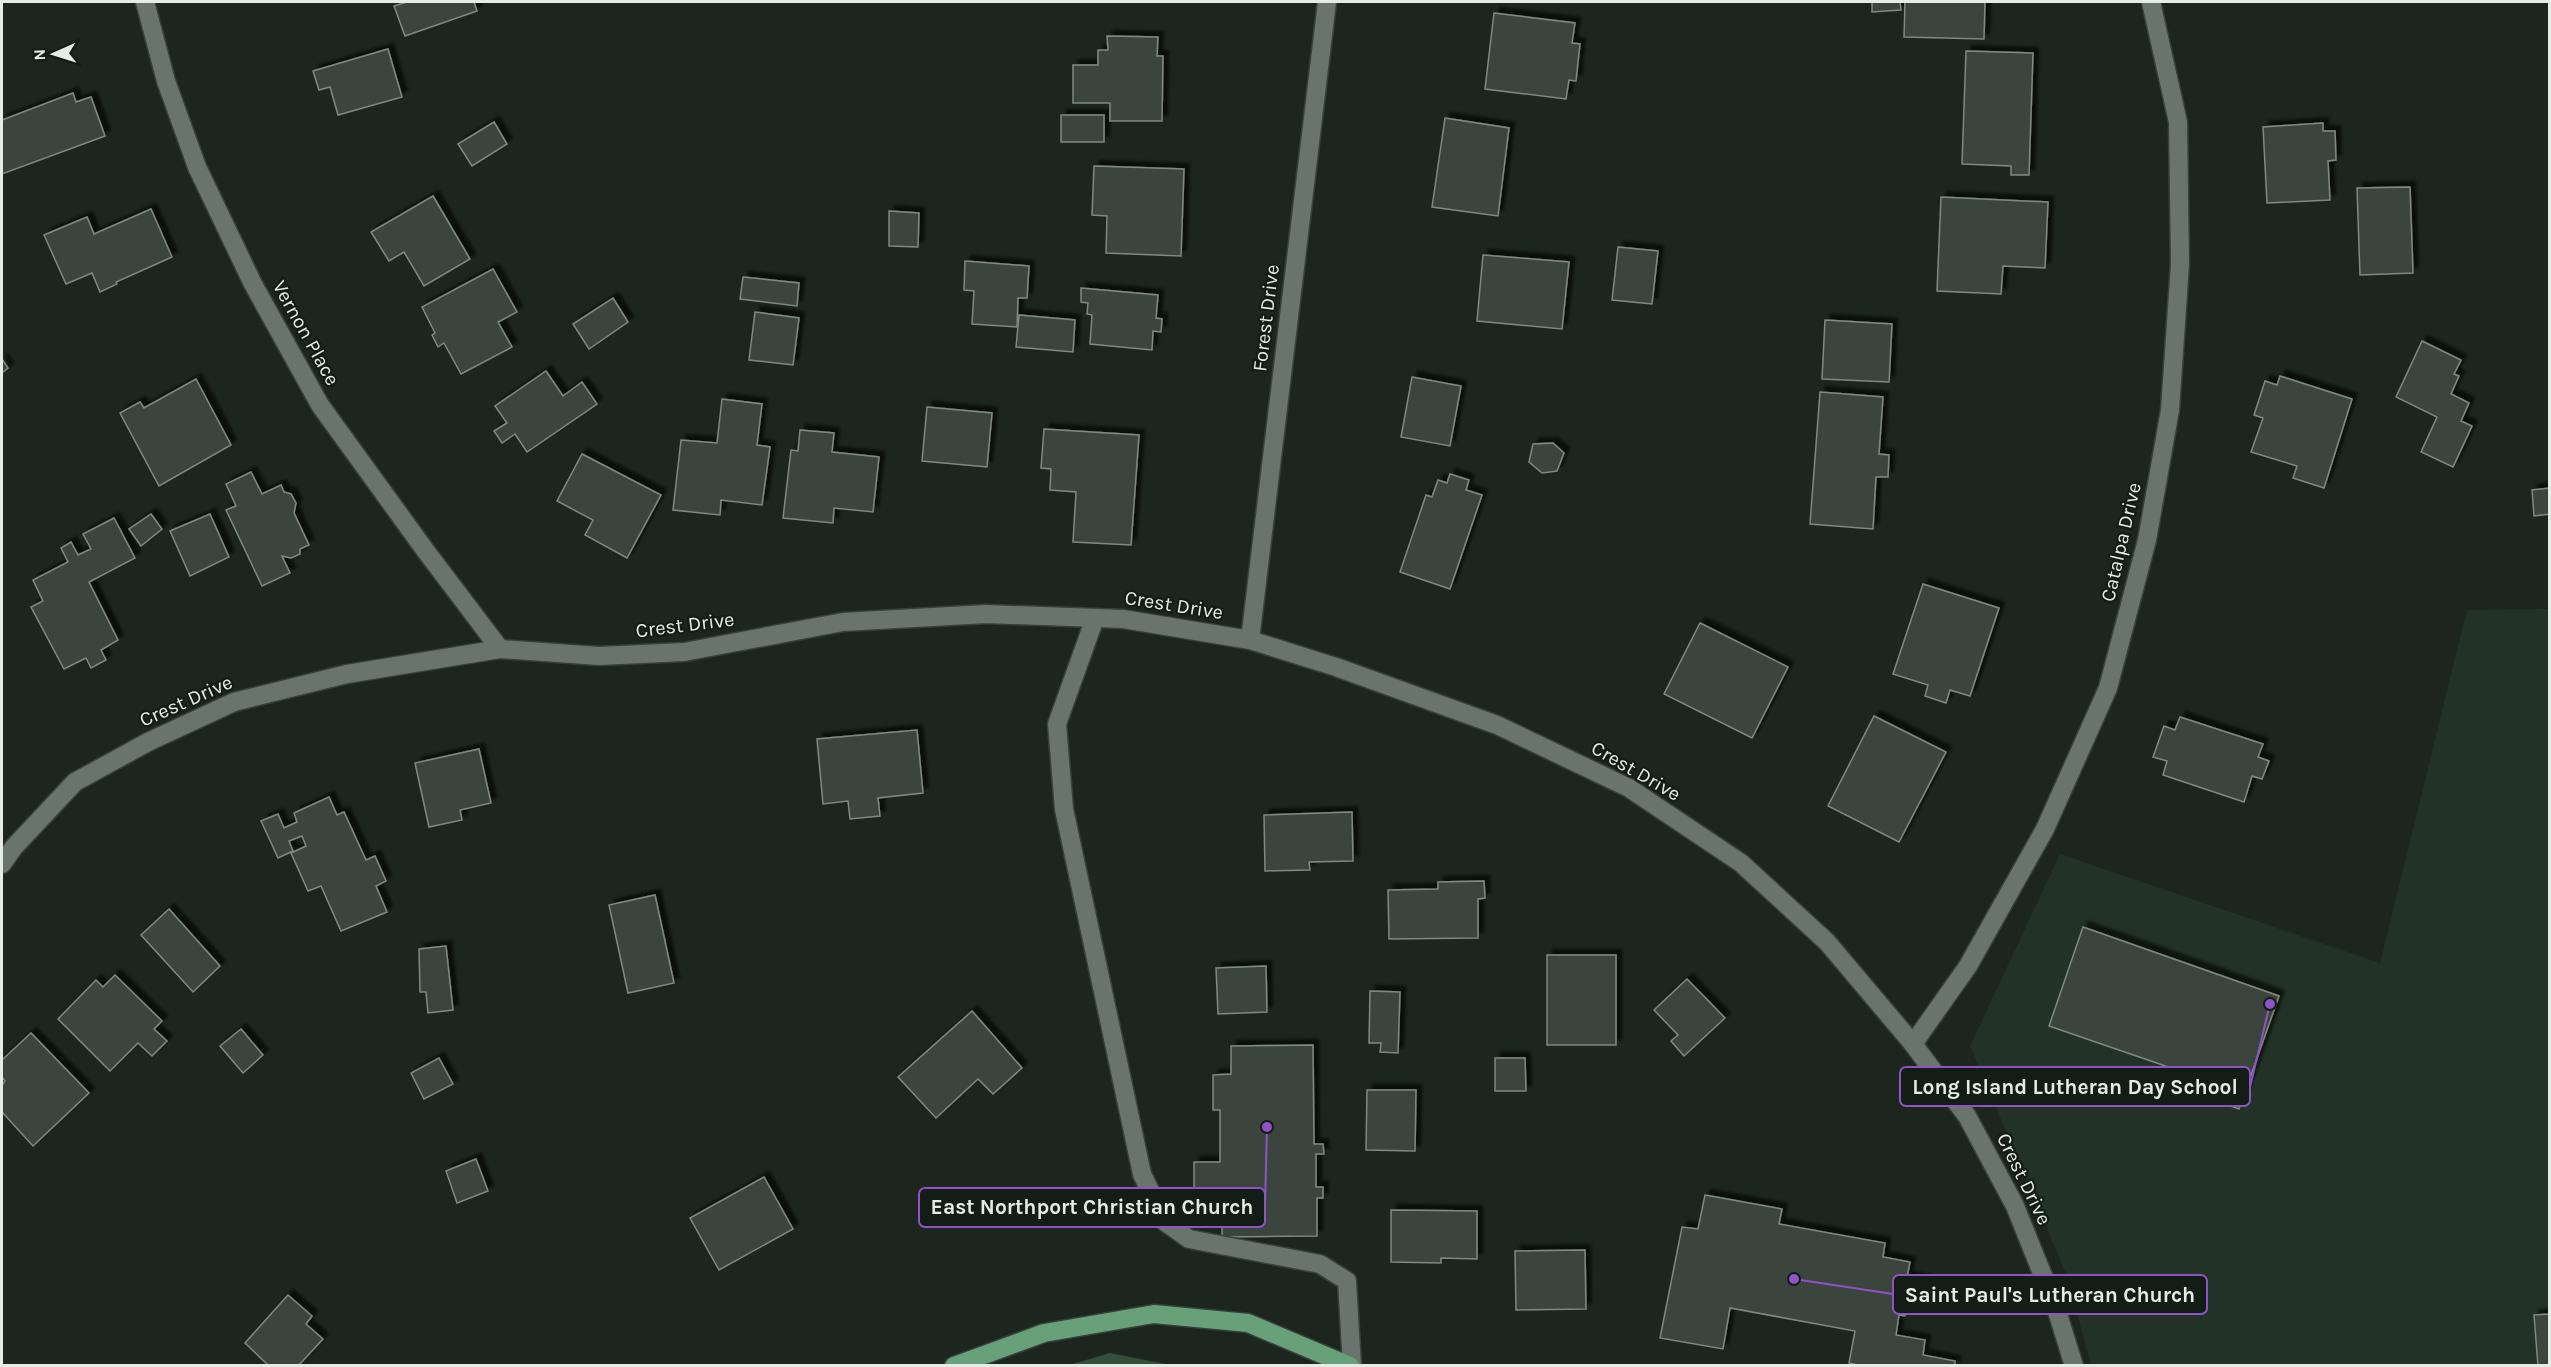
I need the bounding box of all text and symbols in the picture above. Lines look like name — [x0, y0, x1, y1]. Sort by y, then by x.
north arrow — [24, 24, 84, 84]
text: N — [30, 49, 49, 61]
street label: Forest Drive — [1248, 263, 1284, 373]
street label: Vernon Place — [268, 277, 344, 389]
street label: Catalpa Drive — [2096, 480, 2146, 604]
street label: Crest Drive — [1123, 586, 1225, 624]
street label: Crest Drive — [634, 608, 736, 642]
street label: Crest Drive — [136, 670, 236, 732]
street label: Crest Drive — [1587, 736, 1685, 806]
callout: Long Island Lutheran Day School — [1900, 1067, 2250, 1106]
text: Long Island Lutheran Day School — [1912, 1075, 2238, 1099]
street label: Crest Drive — [1992, 1129, 2056, 1229]
callout: East Northport Christian Church — [919, 1188, 1265, 1227]
text: East Northport Christian Church — [931, 1195, 1253, 1219]
callout: Saint Paul's Lutheran Church — [1893, 1275, 2207, 1314]
text: Saint Paul's Lutheran Church — [1905, 1283, 2195, 1307]

